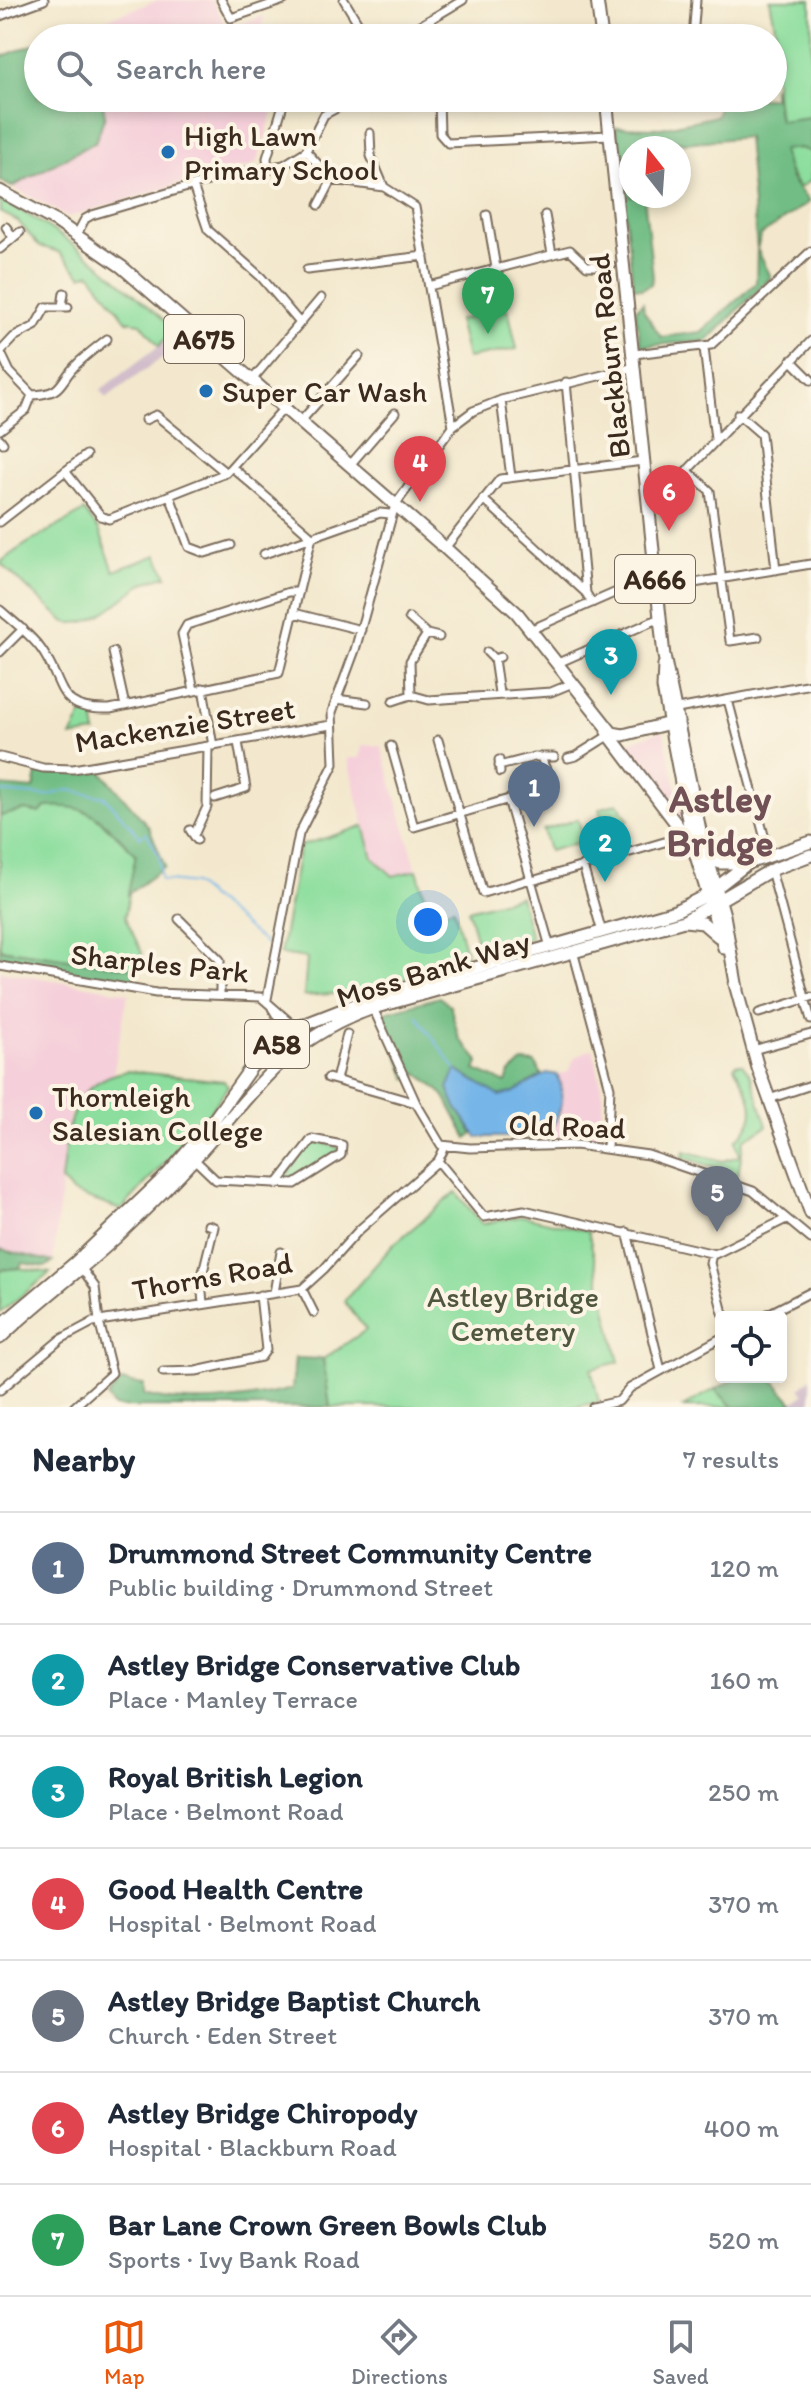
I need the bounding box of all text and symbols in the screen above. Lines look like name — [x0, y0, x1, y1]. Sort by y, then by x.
search box — [24, 24, 787, 112]
icon: search — [52, 46, 96, 90]
text: Search here — [116, 50, 266, 87]
place label: High Lawn Primary School — [184, 117, 378, 188]
north arrow — [619, 136, 691, 208]
marker: High Lawn Primary School — [159, 143, 177, 161]
street label: Blackburn Road — [580, 252, 638, 460]
pin: 7 — [462, 268, 514, 334]
road number: A675 — [164, 315, 244, 363]
place label: Super Car Wash — [222, 373, 427, 410]
marker: Super Car Wash — [197, 382, 215, 400]
pin: 4 — [394, 436, 446, 502]
pin: 6 — [643, 465, 695, 531]
road number: A666 — [615, 555, 695, 603]
pin: 3 — [585, 629, 637, 695]
street label: Mackenzie Street — [72, 689, 298, 761]
pin: 1 — [508, 761, 560, 827]
district label: Astley Bridge — [666, 776, 774, 866]
pin: 2 — [579, 816, 631, 882]
your location — [408, 902, 448, 942]
street label: Moss Bank Way — [332, 922, 534, 1016]
street label: Sharples Park — [69, 935, 251, 991]
road number: A58 — [245, 1020, 309, 1068]
place label: Thornleigh Salesian College — [52, 1078, 263, 1149]
marker: Thornleigh Salesian College — [27, 1104, 45, 1122]
street label: Old Road — [508, 1105, 626, 1147]
pin: 5 — [691, 1166, 743, 1232]
street label: Thorns Road — [129, 1244, 295, 1308]
park label: Astley Bridge Cemetery — [427, 1278, 599, 1349]
map controls — [715, 1311, 787, 1383]
button: locate — [715, 1311, 787, 1383]
text: Nearby — [32, 1439, 135, 1480]
text: 7 results — [683, 1443, 779, 1475]
text: Drummond Street Community Centre — [108, 1534, 592, 1571]
text: 1 — [52, 1552, 64, 1584]
text: 120 m — [710, 1552, 779, 1584]
text: Public building · Drummond Street — [108, 1571, 493, 1603]
text: Astley Bridge Conservative Club — [108, 1646, 520, 1683]
text: 2 — [51, 1664, 65, 1696]
text: 160 m — [709, 1664, 779, 1696]
text: Place · Manley Terrace — [108, 1683, 358, 1715]
text: Royal British Legion — [108, 1758, 363, 1795]
text: 3 — [51, 1776, 65, 1808]
text: 250 m — [708, 1776, 779, 1808]
text: Place · Belmont Road — [108, 1795, 343, 1827]
text: Good Health Centre — [108, 1870, 363, 1907]
text: 4 — [50, 1888, 66, 1920]
text: 370 m — [708, 1888, 779, 1920]
text: Hospital · Belmont Road — [108, 1907, 376, 1939]
text: Astley Bridge Baptist Church — [108, 1982, 480, 2019]
text: 5 — [51, 2000, 65, 2032]
text: 370 m — [708, 2000, 779, 2032]
text: Church · Eden Street — [108, 2019, 337, 2051]
text: Astley Bridge Chiropody — [108, 2094, 417, 2131]
text: 6 — [51, 2112, 65, 2144]
text: 400 m — [704, 2112, 779, 2144]
text: Hospital · Blackburn Road — [108, 2131, 397, 2163]
text: Bar Lane Crown Green Bowls Club — [108, 2206, 547, 2243]
text: 7 — [52, 2224, 64, 2256]
text: 520 m — [708, 2224, 779, 2256]
text: Sports · Ivy Bank Road — [108, 2243, 360, 2275]
tab: Map — [102, 2315, 146, 2390]
tab: Directions — [351, 2315, 448, 2390]
tab: Saved — [652, 2315, 709, 2390]

